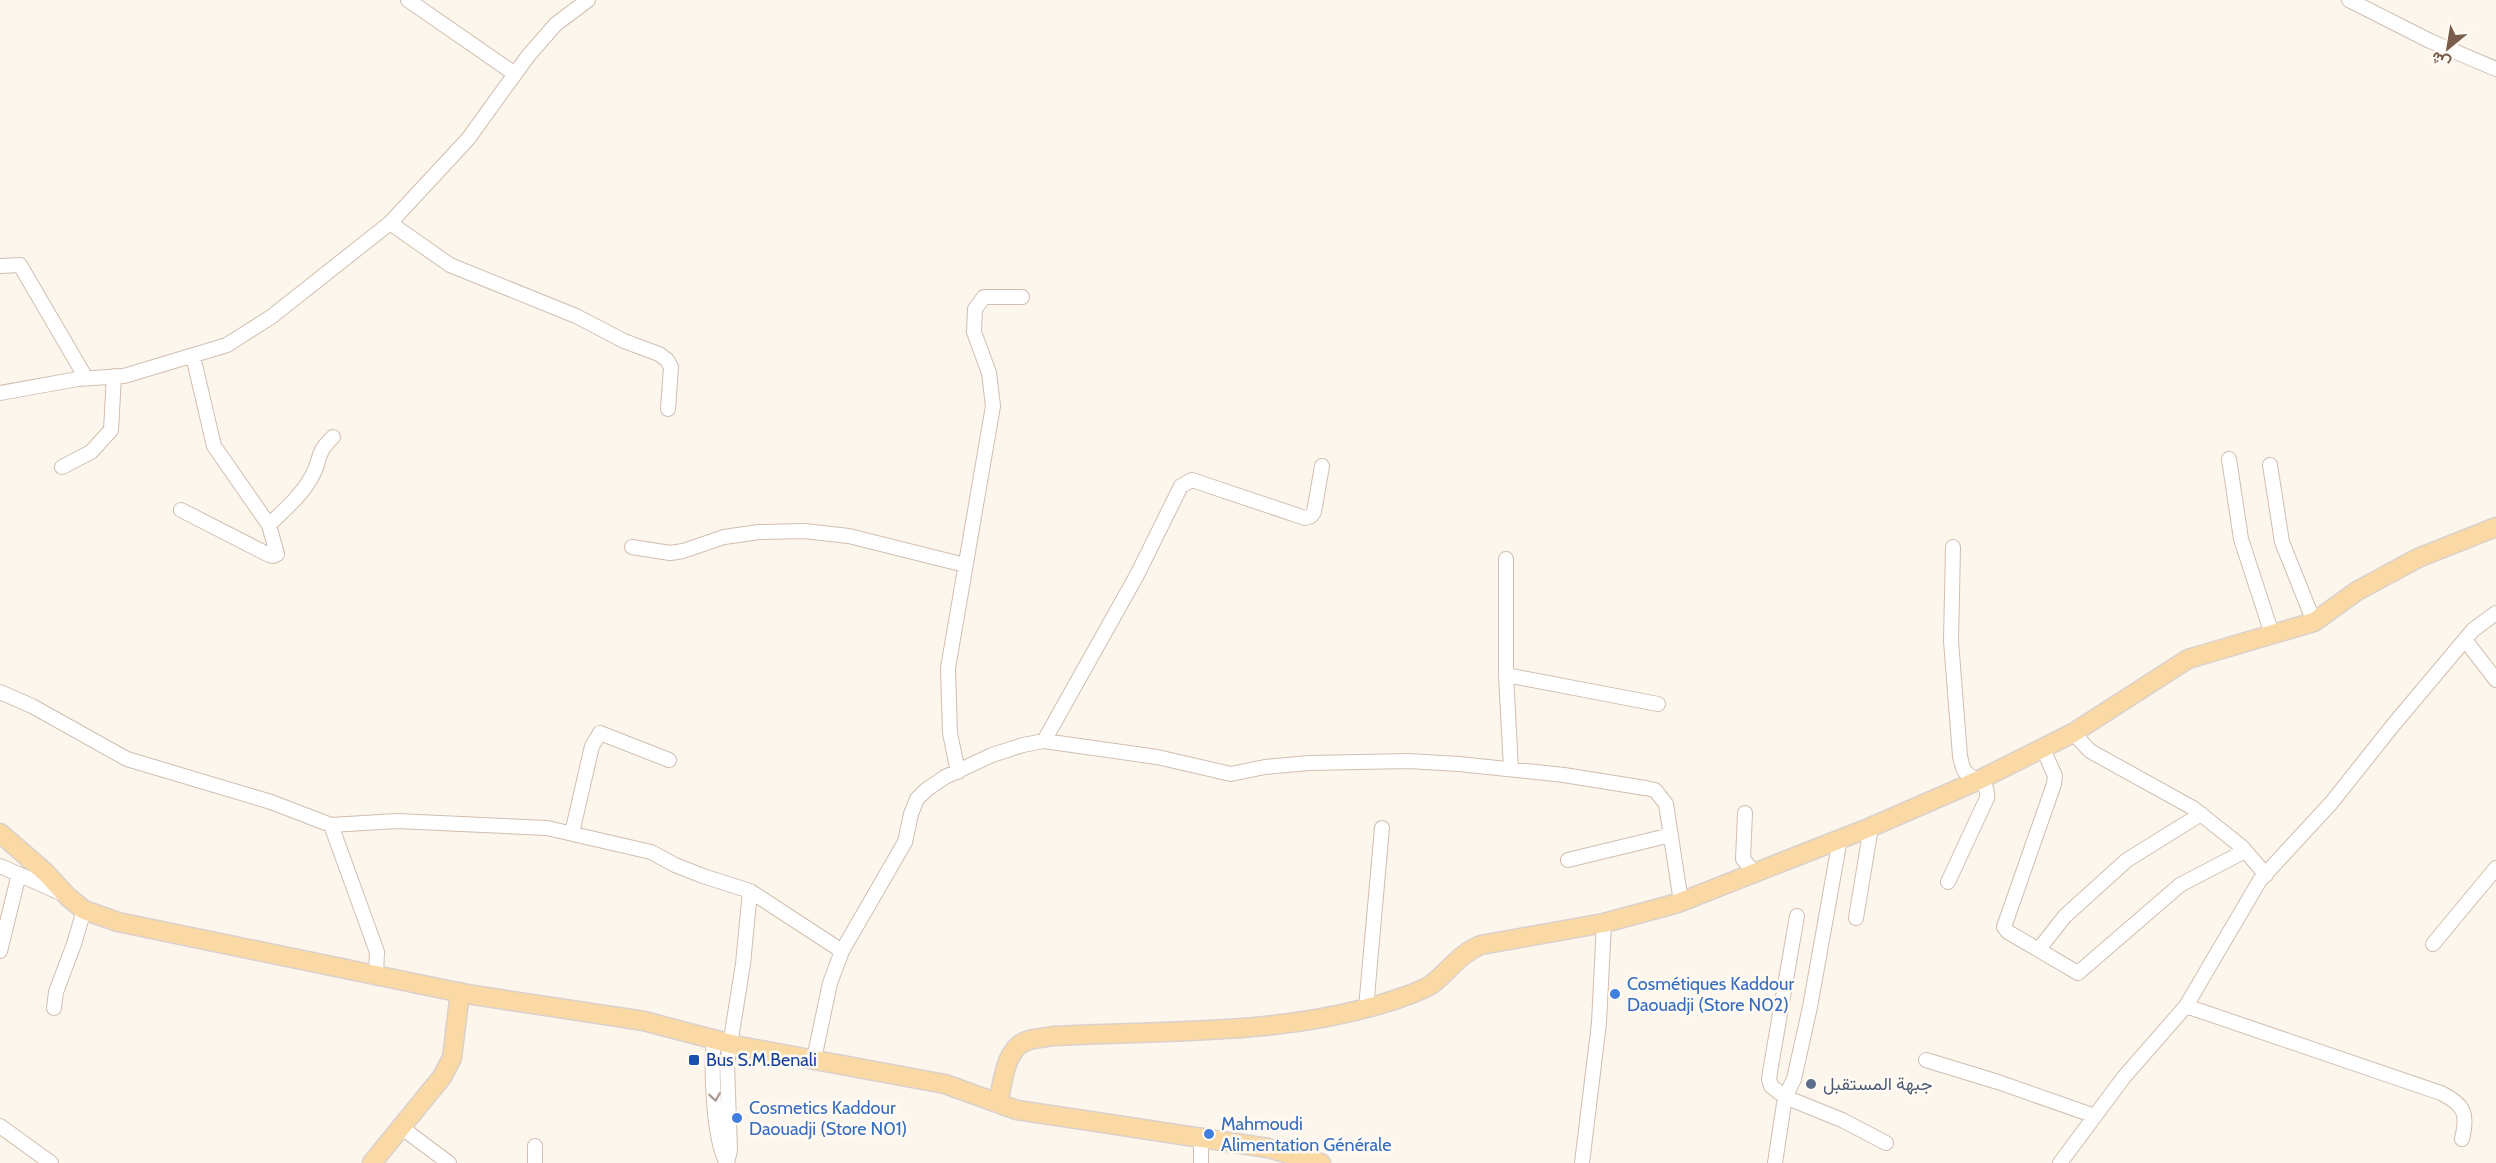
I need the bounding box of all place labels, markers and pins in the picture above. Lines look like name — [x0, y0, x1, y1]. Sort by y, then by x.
place label: Cosmétiques Kaddour Daouadji (Store N02) — [1627, 973, 1794, 1016]
marker: Cosmétiques Kaddour Daouadji (Store N02) — [1608, 987, 1622, 1001]
place label: Bus S.M.Benali — [706, 1049, 817, 1071]
marker: Bus S.M.Benali — [687, 1053, 701, 1067]
place label: جبهة المستقبل — [1823, 1073, 1933, 1095]
marker: جبهة المستقبل — [1804, 1077, 1818, 1091]
place label: Cosmetics Kaddour Daouadji (Store N01) — [749, 1097, 907, 1140]
marker: Cosmetics Kaddour Daouadji (Store N01) — [730, 1111, 744, 1125]
place label: Mahmoudi Alimentation Générale — [1221, 1113, 1391, 1156]
marker: Mahmoudi Alimentation Générale — [1202, 1127, 1216, 1141]

